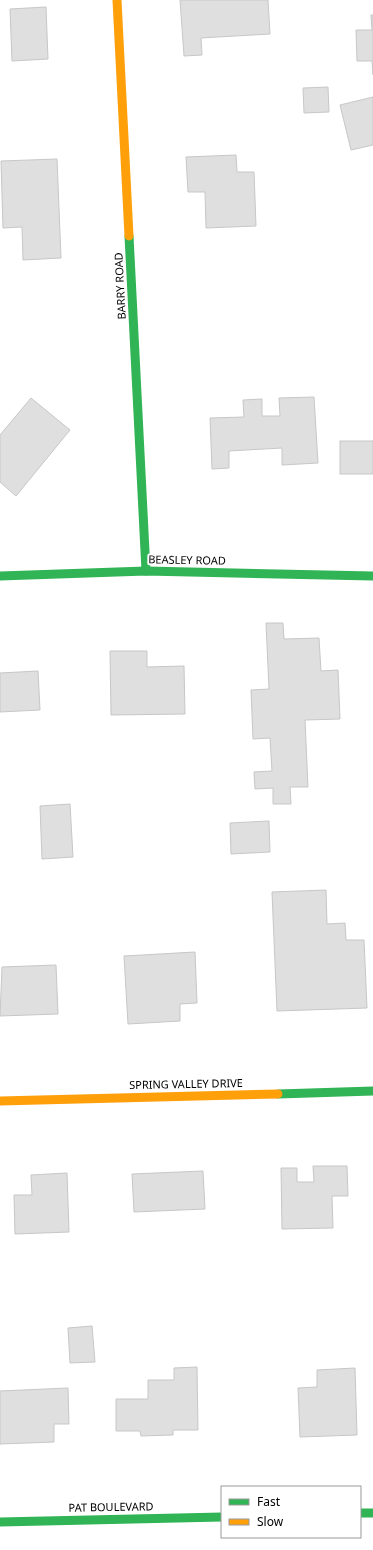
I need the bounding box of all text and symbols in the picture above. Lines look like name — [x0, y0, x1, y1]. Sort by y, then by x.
street label: BARRY ROAD — [110, 252, 129, 320]
street label: BEASLEY ROAD — [148, 551, 226, 568]
street label: SPRING VALLEY DRIVE — [129, 1075, 243, 1092]
legend — [221, 1486, 361, 1538]
text: Fast — [257, 1493, 281, 1510]
street label: PAT BOULEVARD — [68, 1498, 154, 1515]
text: Slow — [257, 1513, 284, 1530]

